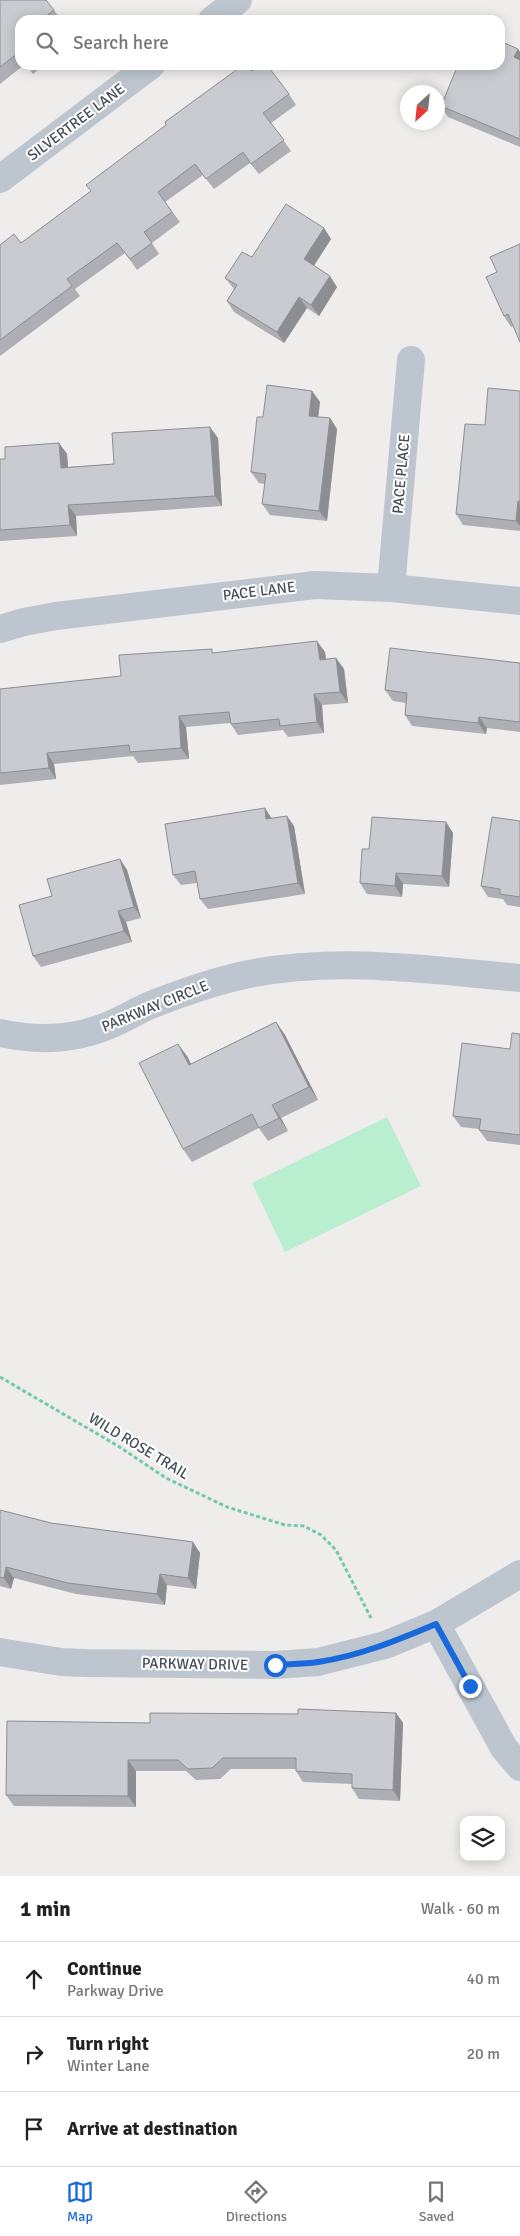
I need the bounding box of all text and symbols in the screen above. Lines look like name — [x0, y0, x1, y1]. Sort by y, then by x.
search box — [15, 15, 505, 70]
icon: search — [33, 29, 61, 57]
text: Search here — [73, 31, 169, 55]
street label: SILVERTREE LANE — [24, 80, 128, 164]
north arrow — [400, 85, 445, 130]
street label: PACE PLACE — [389, 433, 413, 515]
street label: PACE LANE — [222, 578, 296, 604]
street label: PARKWAY CIRCLE — [99, 976, 211, 1036]
street label: WILD ROSE TRAIL — [85, 1409, 193, 1483]
street label: PARKWAY DRIVE — [142, 1654, 248, 1674]
route start — [264, 1654, 287, 1677]
route end — [459, 1675, 482, 1698]
map controls — [460, 1816, 505, 1861]
button: layers — [460, 1816, 505, 1861]
text: 1 min — [20, 1896, 71, 1922]
text: Walk · 60 m — [421, 1899, 500, 1919]
text: Continue — [67, 1957, 142, 1981]
icon: ahead — [20, 1965, 48, 1993]
text: 40 m — [466, 1969, 500, 1989]
text: Parkway Drive — [67, 1981, 164, 2001]
text: Turn right — [67, 2032, 149, 2056]
icon: right — [20, 2040, 48, 2068]
text: 20 m — [466, 2044, 500, 2064]
text: Winter Lane — [67, 2056, 150, 2076]
icon: arrive — [20, 2115, 48, 2143]
text: Arrive at destination — [67, 2117, 238, 2141]
tab: Map — [66, 2178, 94, 2225]
tab: Directions — [226, 2178, 287, 2225]
tab: Saved — [419, 2178, 454, 2225]

